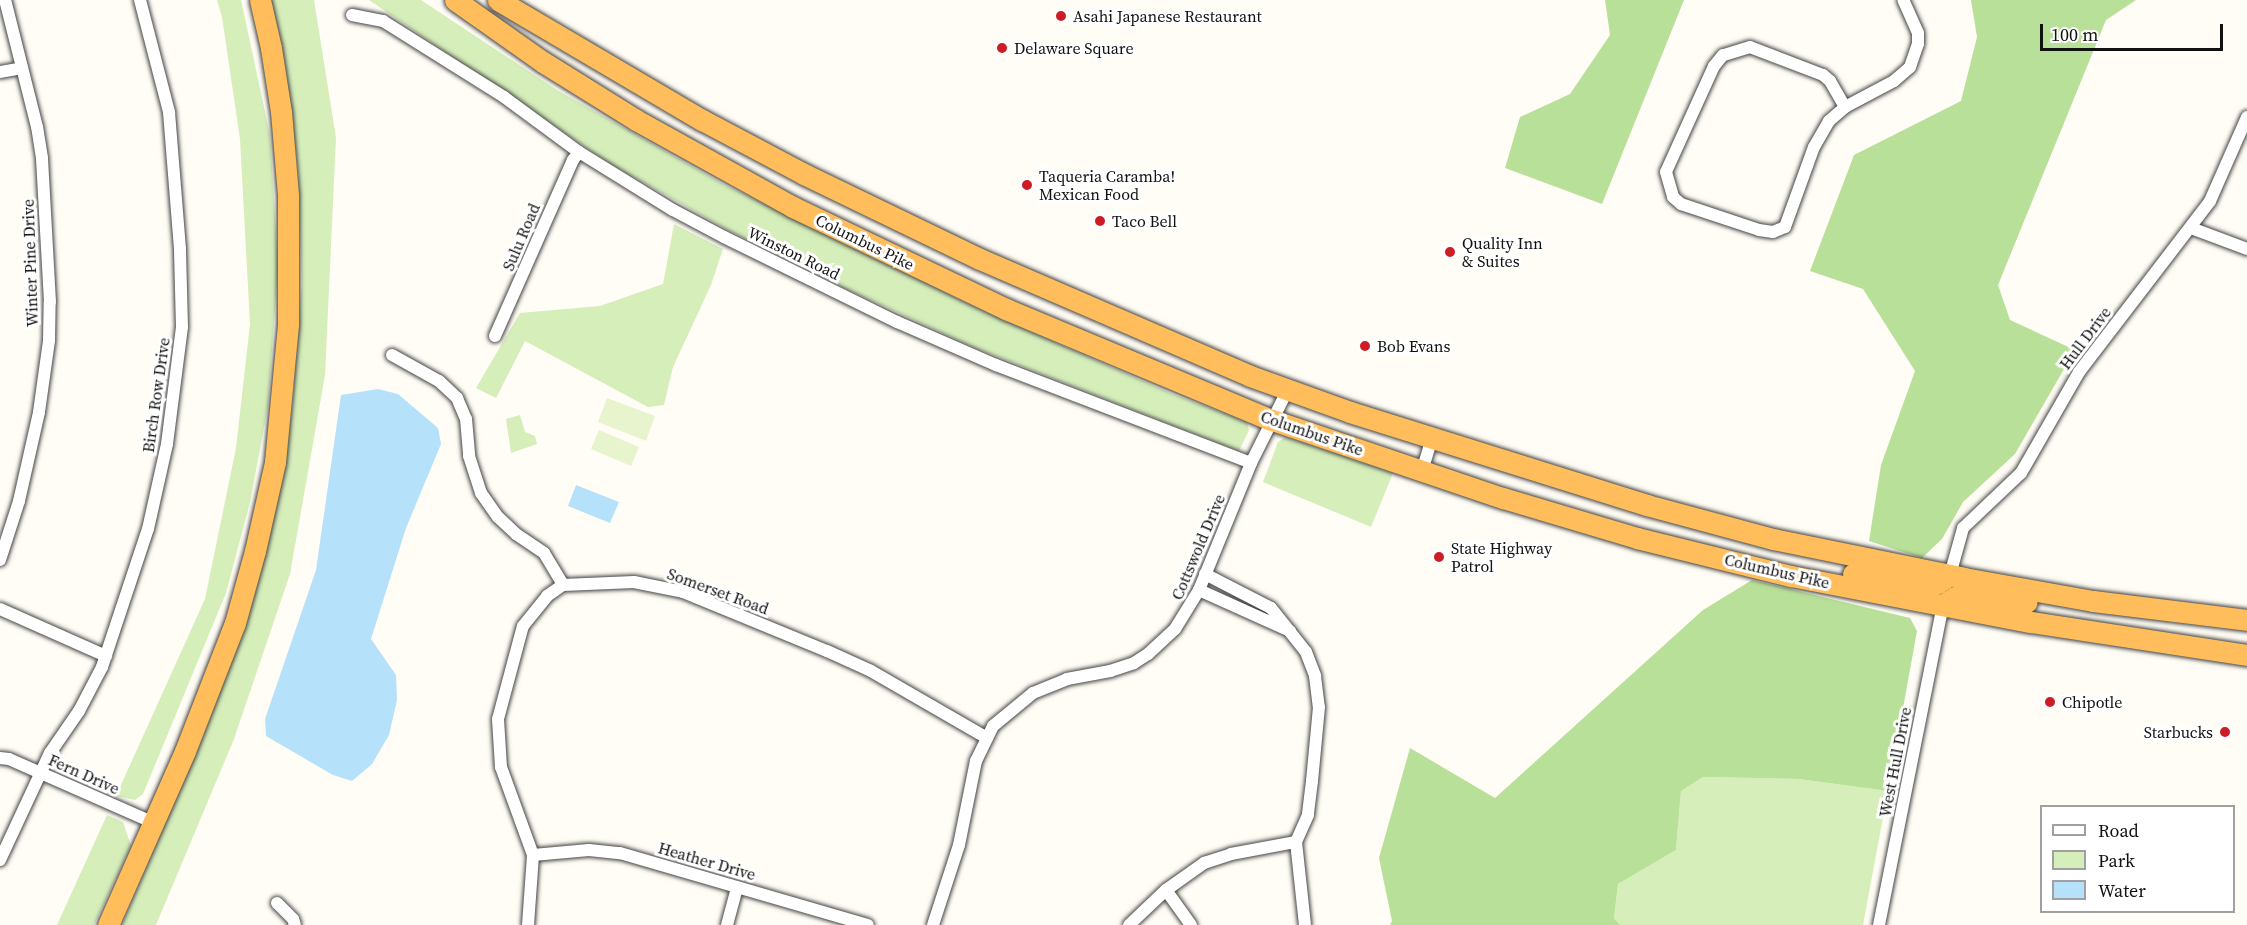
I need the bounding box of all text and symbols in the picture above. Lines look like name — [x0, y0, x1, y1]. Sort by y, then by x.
place label: Asahi Japanese Restaurant — [1073, 6, 1262, 26]
marker: Asahi Japanese Restaurant — [1054, 9, 1068, 23]
scale bar — [2043, 12, 2226, 50]
text: 100 m — [2051, 22, 2098, 47]
place label: Delaware Square — [1014, 38, 1134, 58]
marker: Delaware Square — [995, 41, 1009, 55]
place label: Taqueria Caramba! Mexican Food — [1039, 166, 1175, 204]
marker: Taqueria Caramba! Mexican Food — [1020, 178, 1034, 192]
street label: Winter Pine Drive — [18, 199, 42, 327]
street label: Sulu Road — [498, 200, 544, 274]
street label: Columbus Pike — [813, 210, 917, 274]
place label: Taco Bell — [1112, 211, 1177, 231]
marker: Taco Bell — [1093, 214, 1107, 228]
street label: Winston Road — [745, 222, 843, 284]
place label: Quality Inn & Suites — [1462, 233, 1543, 271]
marker: Quality Inn & Suites — [1443, 245, 1457, 259]
street label: Hull Drive — [2055, 303, 2115, 373]
street label: Birch Row Drive — [138, 336, 174, 454]
place label: Bob Evans — [1377, 336, 1450, 356]
marker: Bob Evans — [1358, 339, 1372, 353]
street label: Columbus Pike — [1258, 406, 1366, 460]
street label: Cottswold Drive — [1167, 491, 1229, 603]
place label: State Highway Patrol — [1451, 538, 1552, 576]
marker: State Highway Patrol — [1432, 550, 1446, 564]
street label: Columbus Pike — [1723, 550, 1831, 592]
street label: Somerset Road — [665, 564, 771, 618]
place label: Chipotle — [2062, 692, 2122, 712]
marker: Chipotle — [2043, 695, 2057, 709]
street label: West Hull Drive — [1875, 705, 1915, 819]
place label: Starbucks — [2144, 722, 2213, 742]
marker: Starbucks — [2218, 725, 2232, 739]
street label: Fern Drive — [46, 750, 122, 798]
legend — [2040, 805, 2235, 913]
text: Road — [2098, 818, 2139, 843]
street label: Heather Drive — [656, 838, 758, 884]
text: Park — [2098, 848, 2135, 873]
text: Water — [2098, 878, 2146, 903]

